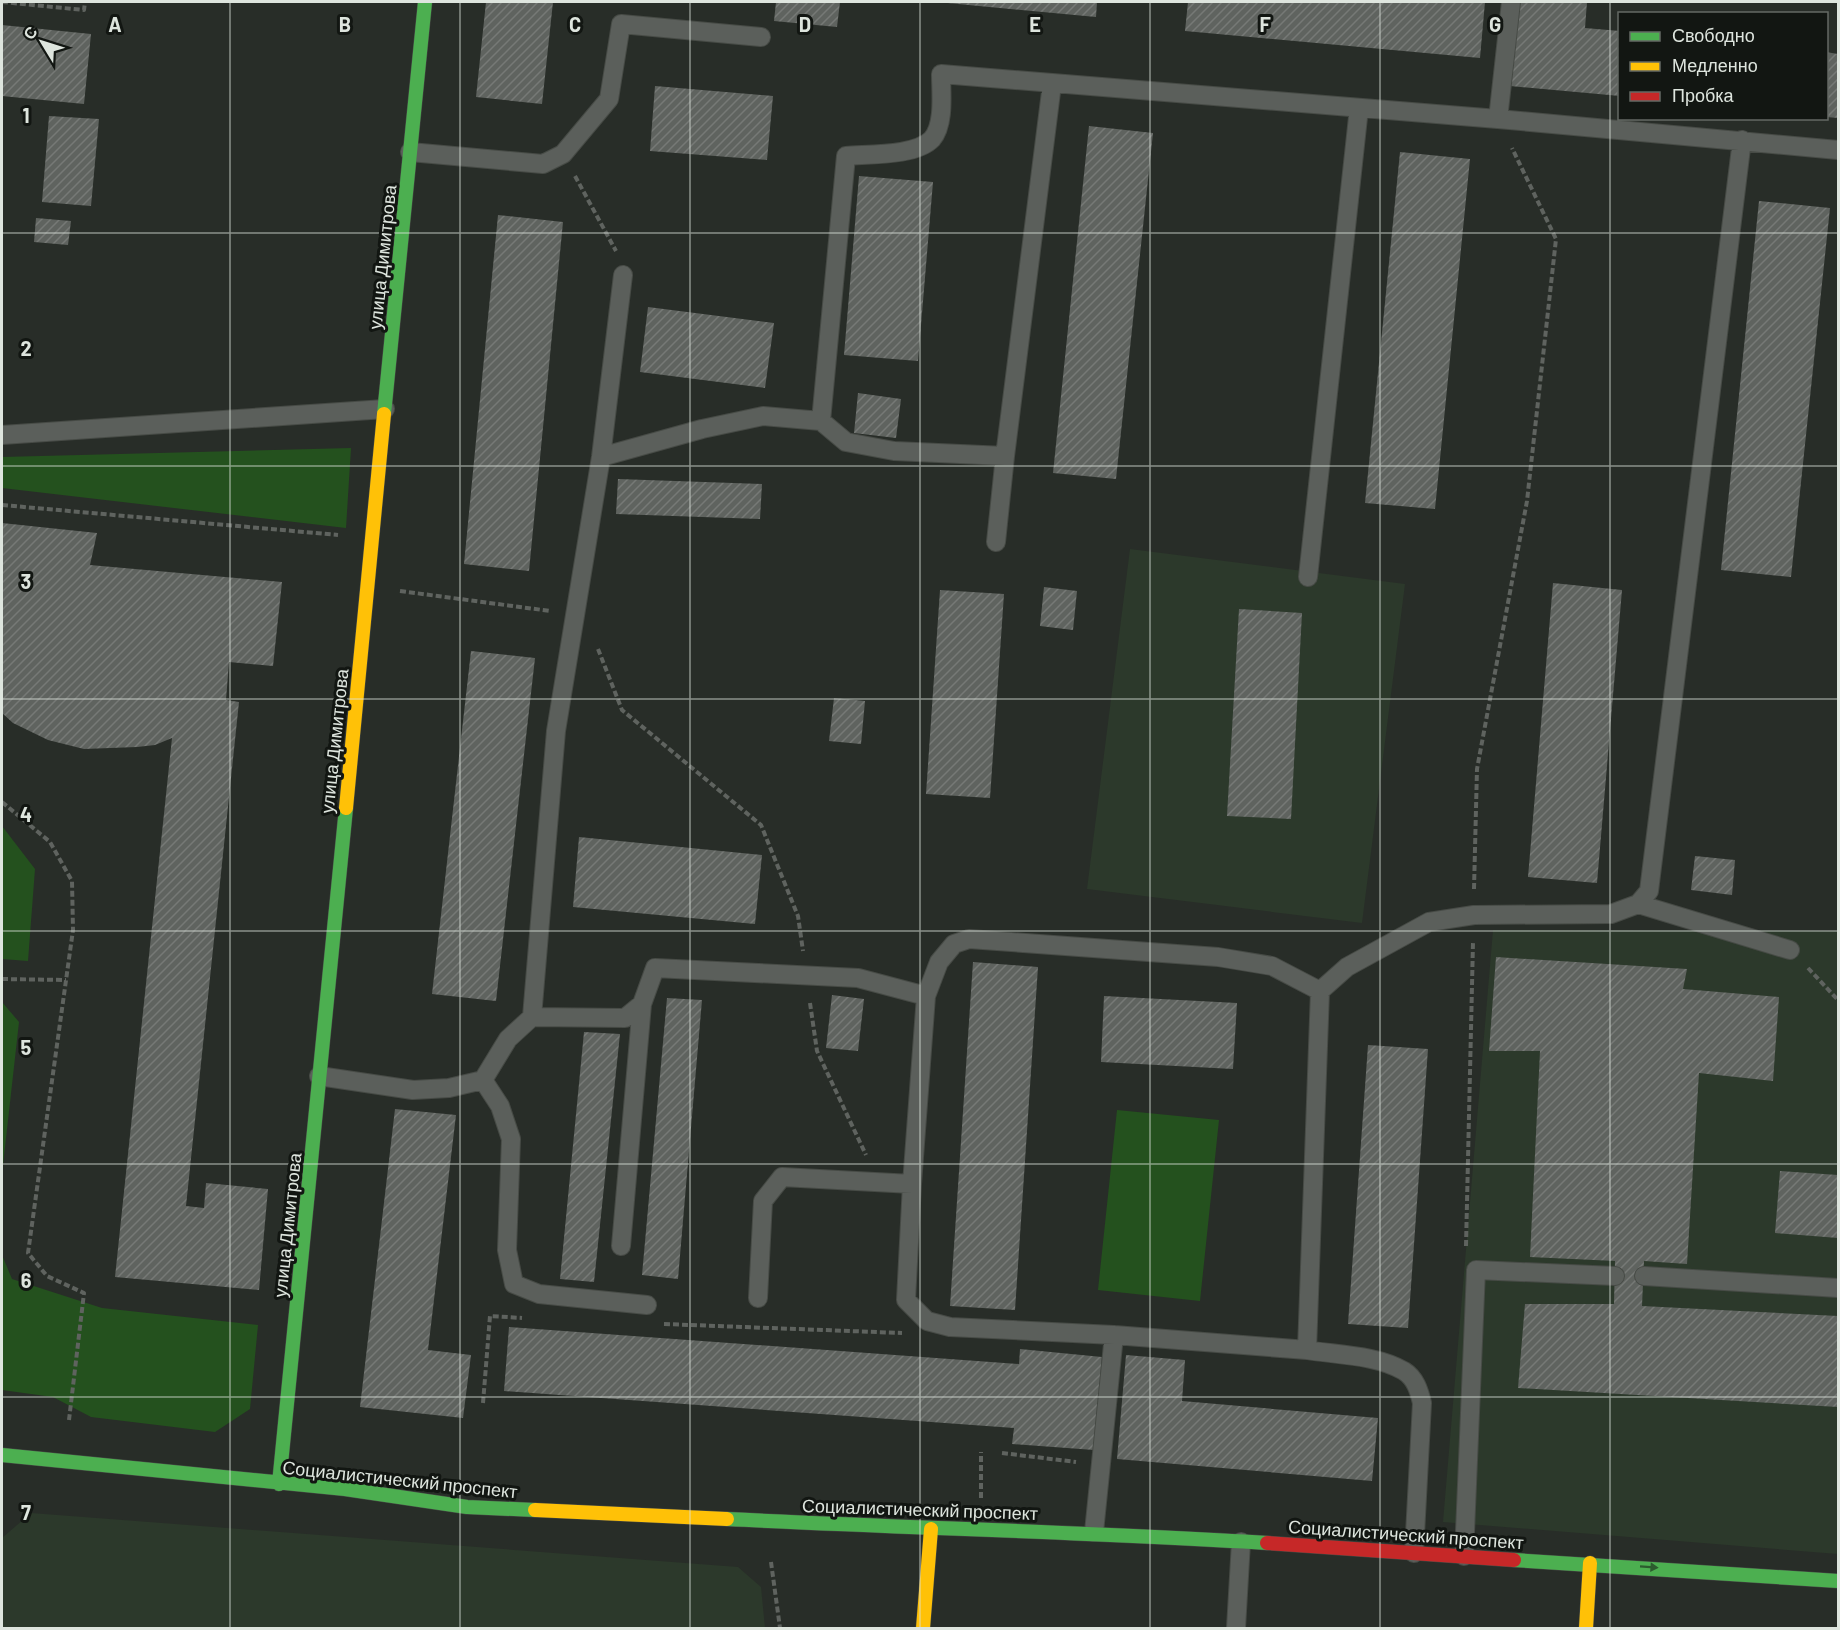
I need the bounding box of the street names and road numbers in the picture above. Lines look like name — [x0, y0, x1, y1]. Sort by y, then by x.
street label: улица Димитрова — [363, 183, 401, 330]
street label: улица Димитрова — [315, 667, 353, 814]
street label: улица Димитрова — [268, 1151, 306, 1298]
street label: Социалистический проспект — [281, 1456, 519, 1502]
street label: Социалистический проспект — [802, 1494, 1038, 1524]
street label: Социалистический проспект — [1287, 1515, 1525, 1553]

